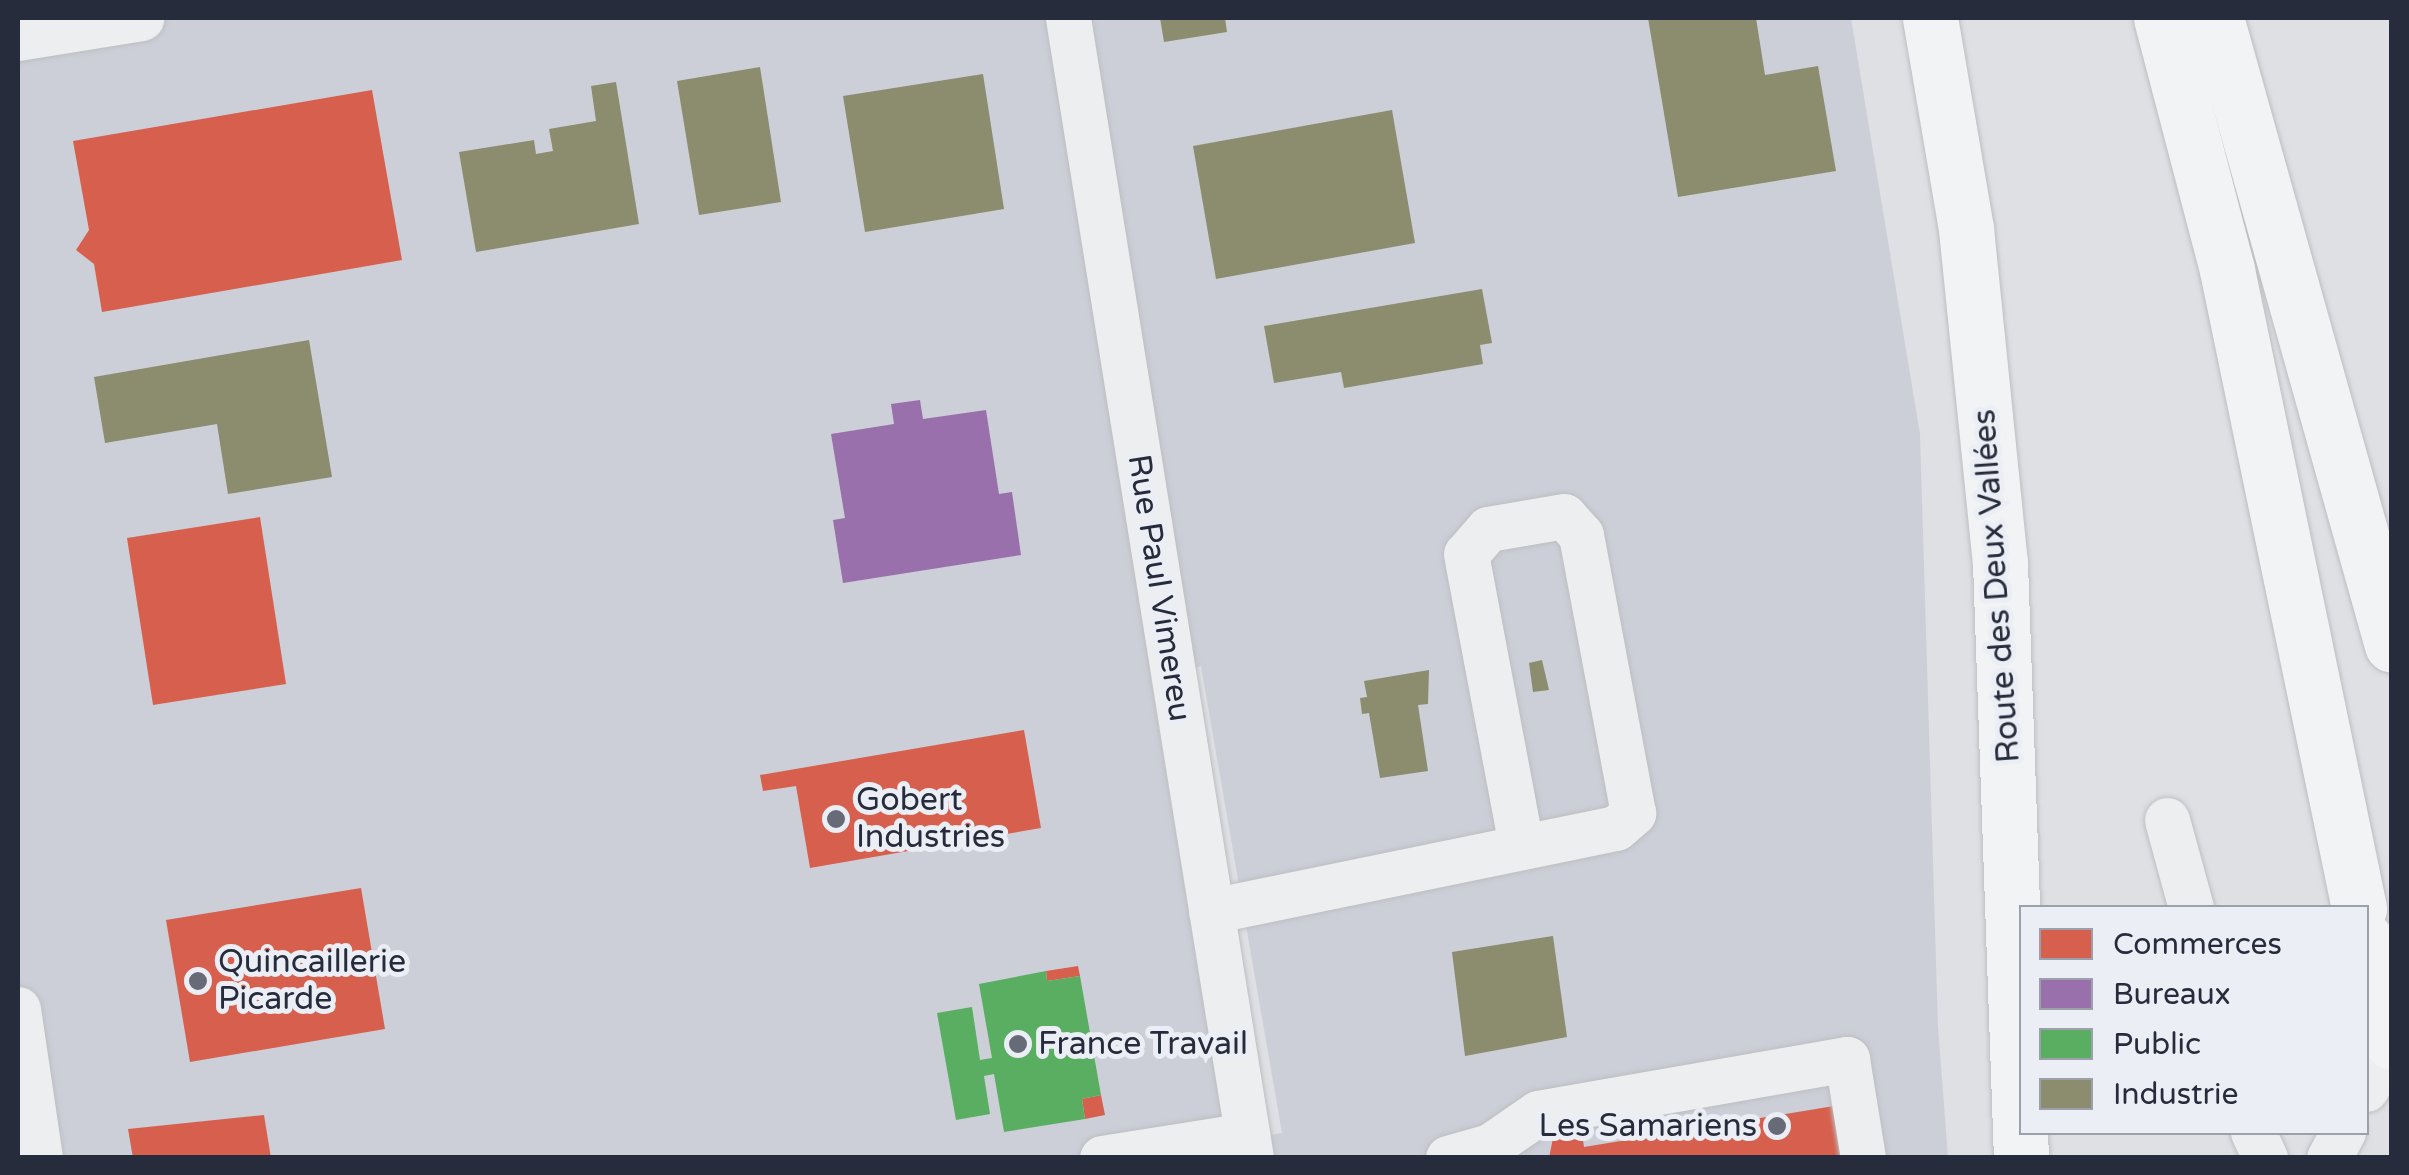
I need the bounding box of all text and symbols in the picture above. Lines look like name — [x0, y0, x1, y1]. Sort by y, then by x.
street label: Route des Deux Vallées — [1965, 408, 2029, 764]
street label: Rue Paul Vimereu — [1119, 452, 1199, 724]
place label: Gobert Industries — [856, 782, 1005, 857]
marker: Gobert Industries — [825, 808, 847, 830]
legend — [2019, 905, 2369, 1135]
text: Commerces — [2113, 926, 2282, 963]
place label: Quincaillerie Picarde — [218, 944, 406, 1019]
marker: Quincaillerie Picarde — [187, 970, 209, 992]
text: Bureaux — [2113, 976, 2231, 1013]
place label: France Travail — [1038, 1025, 1248, 1063]
text: Public — [2113, 1026, 2201, 1063]
marker: France Travail — [1007, 1033, 1029, 1055]
text: Industrie — [2113, 1076, 2238, 1113]
place label: Les Samariens — [1539, 1107, 1757, 1145]
marker: Les Samariens — [1766, 1115, 1788, 1137]

